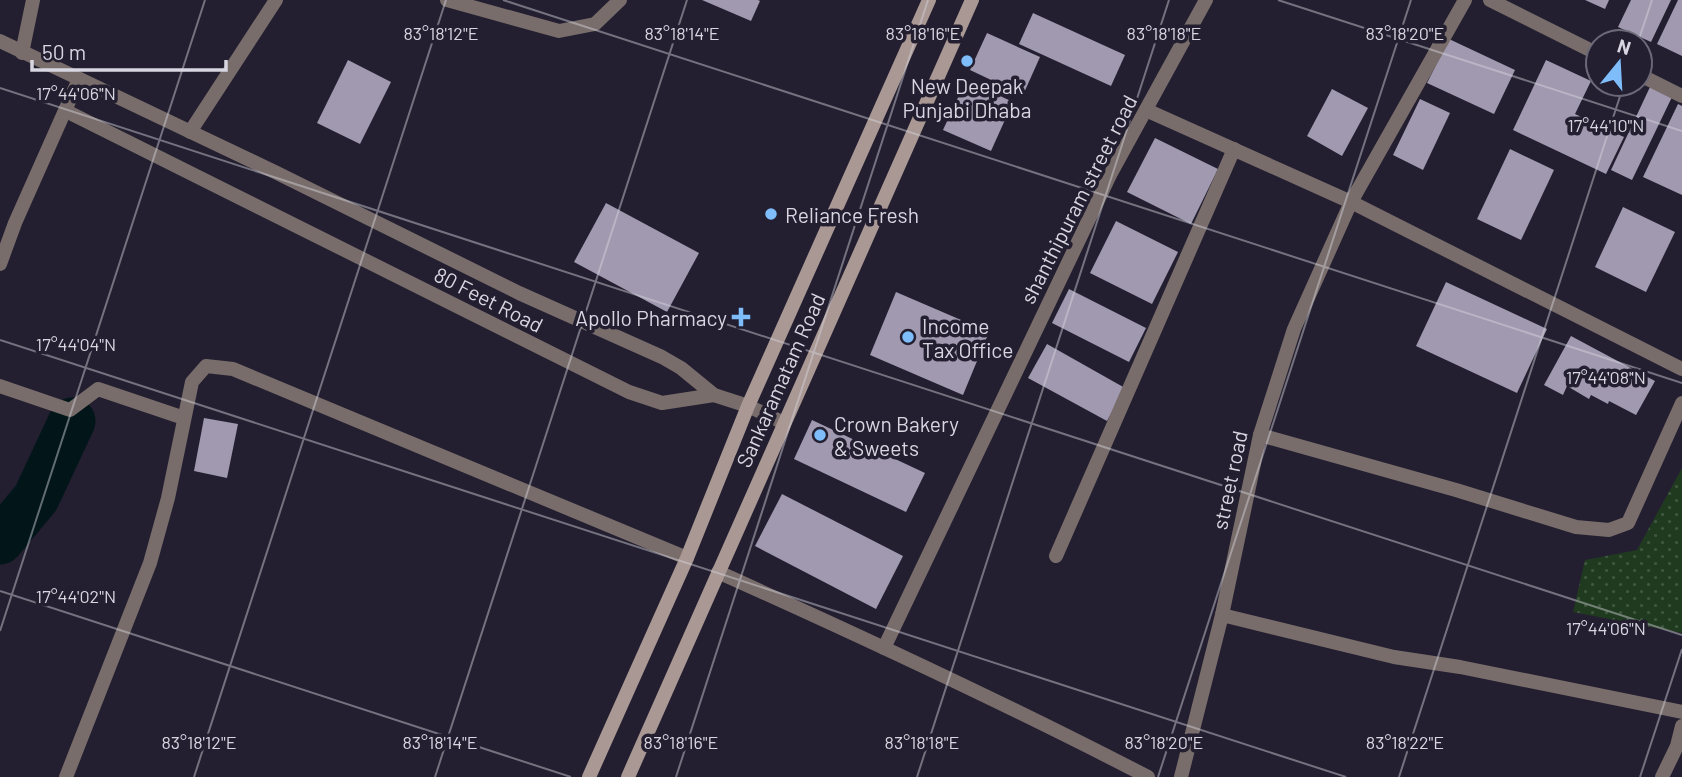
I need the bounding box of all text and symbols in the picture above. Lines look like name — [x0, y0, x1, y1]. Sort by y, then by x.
text: 83°18'12"E — [403, 22, 479, 44]
text: 83°18'14"E — [644, 22, 720, 44]
text: 83°18'16"E — [886, 22, 960, 44]
text: 83°18'18"E — [1127, 22, 1201, 44]
text: 83°18'20"E — [1365, 22, 1445, 44]
scale bar — [32, 28, 226, 72]
north arrow — [1584, 28, 1654, 98]
text: N — [1615, 33, 1634, 59]
text: 50 m — [42, 39, 86, 64]
marker: New Deepak Punjabi Dhaba — [959, 53, 975, 69]
place label: New Deepak Punjabi Dhaba — [902, 73, 1032, 122]
text: 17°44'06"N — [36, 82, 116, 104]
street label: shanthipuram street road — [1014, 90, 1142, 308]
text: 17°44'10"N — [1568, 114, 1645, 136]
place label: Reliance Fresh — [785, 202, 919, 227]
marker: Reliance Fresh — [763, 206, 779, 222]
street label: 80 Feet Road — [430, 261, 548, 337]
street label: Sankaramatam Road — [730, 289, 830, 471]
place label: Apollo Pharmacy — [575, 305, 727, 330]
marker: Apollo Pharmacy — [733, 309, 749, 325]
place label: Income Tax Office — [922, 313, 1013, 362]
marker: Income Tax Office — [900, 329, 916, 345]
text: 17°44'04"N — [36, 333, 116, 355]
text: 17°44'08"N — [1566, 366, 1646, 388]
place label: Crown Bakery & Sweets — [834, 411, 959, 460]
marker: Crown Bakery & Sweets — [812, 427, 828, 443]
street label: street road — [1206, 428, 1252, 532]
text: 17°44'02"N — [36, 585, 116, 607]
text: 17°44'06"N — [1566, 617, 1646, 639]
text: 83°18'12"E — [161, 731, 237, 753]
text: 83°18'14"E — [402, 731, 478, 753]
text: 83°18'16"E — [644, 731, 718, 753]
text: 83°18'18"E — [885, 731, 959, 753]
text: 83°18'20"E — [1124, 731, 1204, 753]
text: 83°18'22"E — [1366, 731, 1444, 753]

